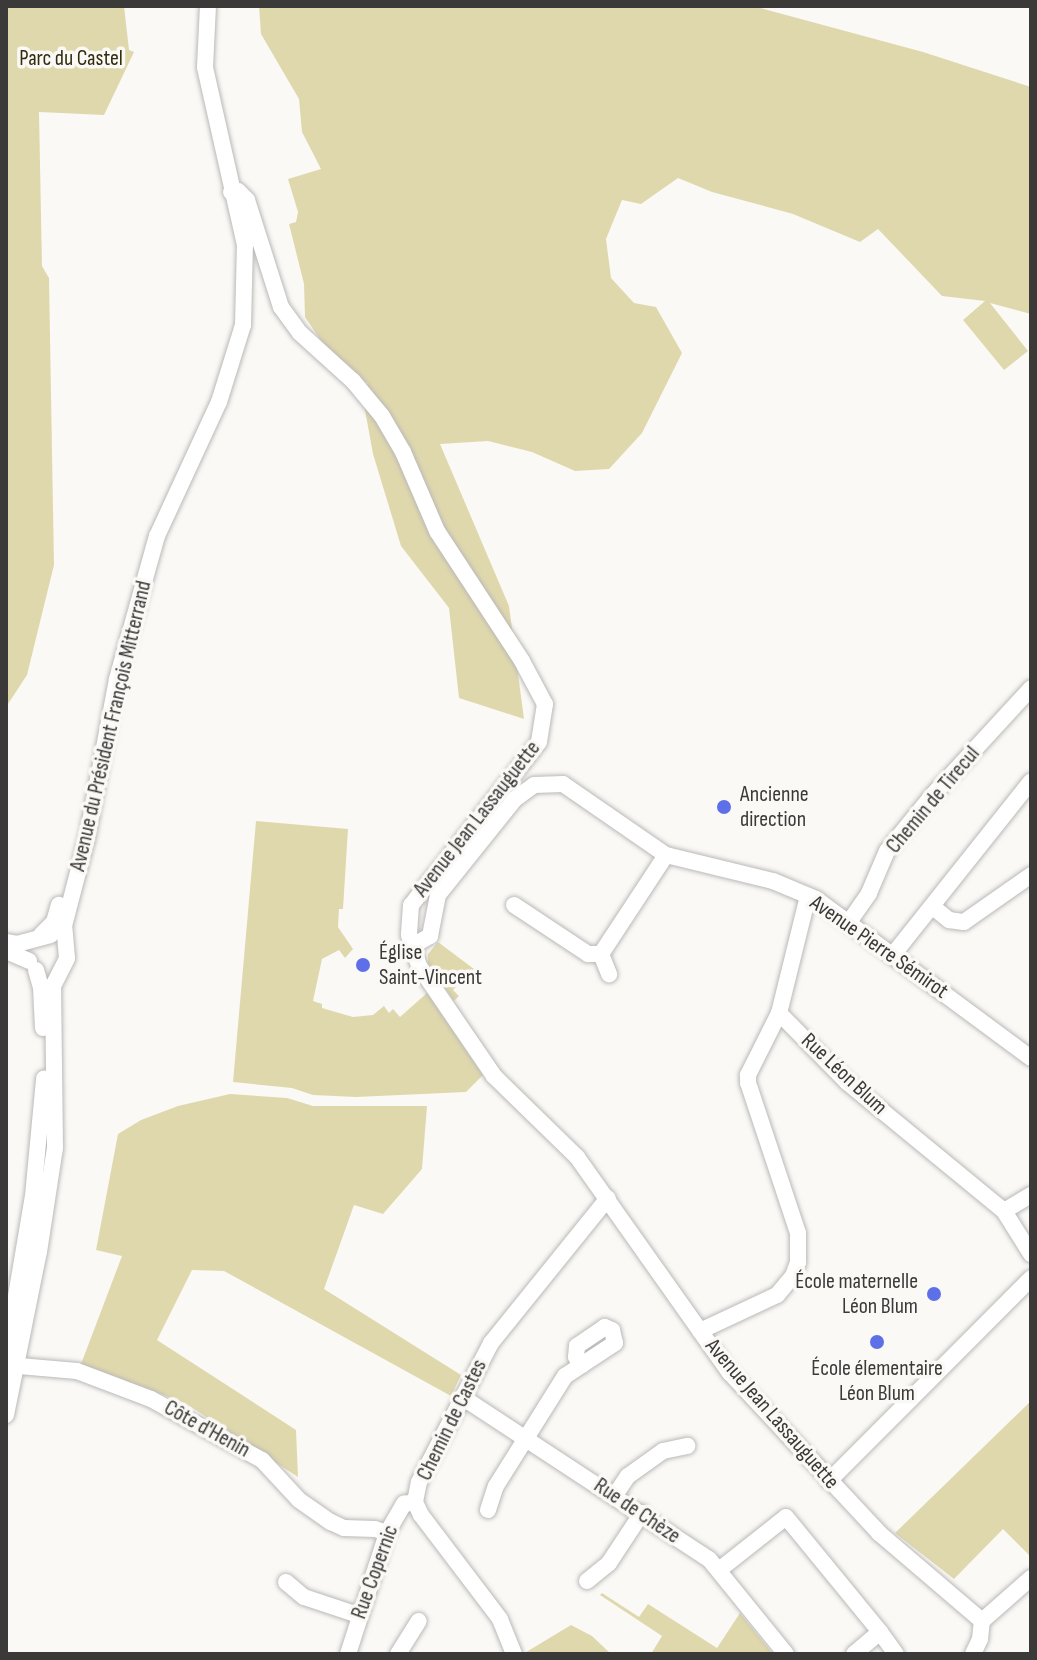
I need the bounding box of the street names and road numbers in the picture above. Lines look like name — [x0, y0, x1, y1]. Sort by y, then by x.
street label: Avenue du Président François Mitterrand — [65, 578, 157, 874]
street label: Avenue Jean Lassauguette — [408, 736, 546, 902]
street label: Chemin de Tirecul — [881, 741, 985, 859]
street label: Avenue Pierre Sémirot — [805, 890, 953, 1004]
street label: Rue Léon Blum — [796, 1028, 892, 1120]
street label: Avenue Jean Lassauguette — [700, 1333, 844, 1495]
street label: Chemin de Castes — [411, 1355, 493, 1485]
street label: Côte d'Henin — [159, 1395, 255, 1463]
street label: Rue de Chèze — [589, 1472, 685, 1550]
street label: Rue Copernic — [346, 1521, 404, 1623]

